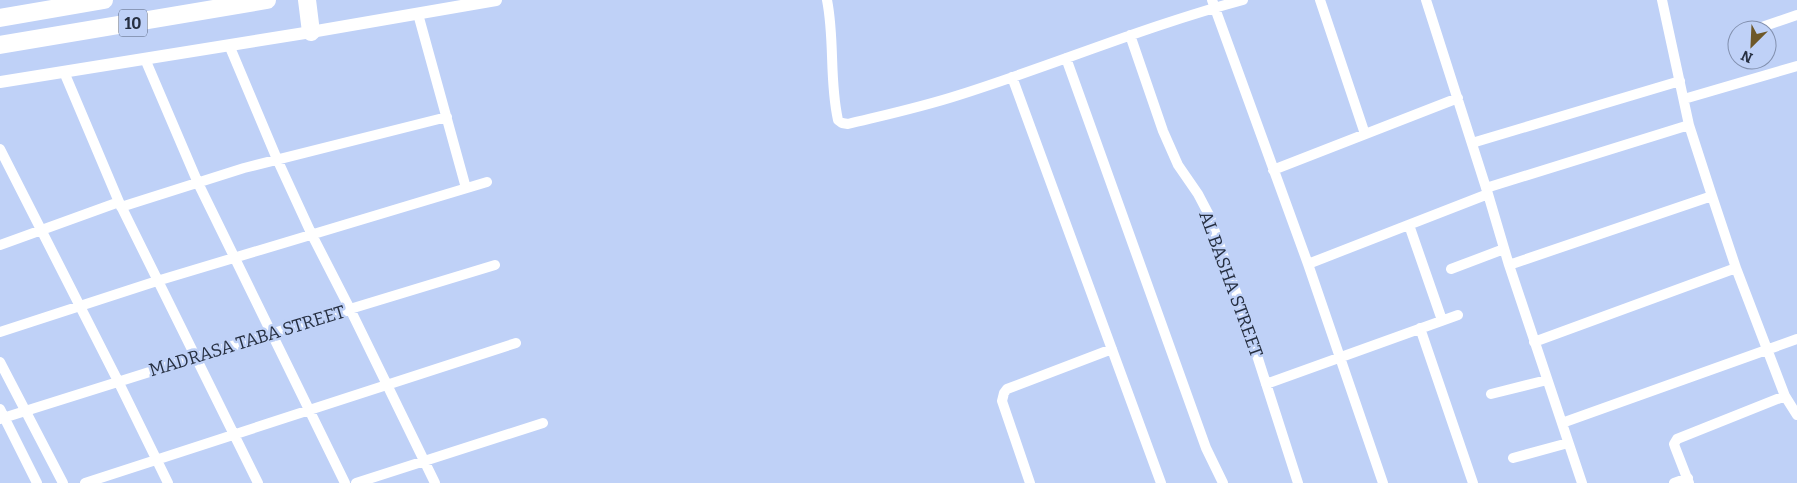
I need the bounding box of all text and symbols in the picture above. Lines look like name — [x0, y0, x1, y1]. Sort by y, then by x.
road number: 10 — [119, 9, 147, 36]
north arrow — [1727, 20, 1777, 70]
text: N — [1738, 46, 1755, 66]
street label: AL BASHA STREET — [1194, 208, 1268, 361]
street label: MADRASA TABA STREET — [146, 301, 348, 381]

